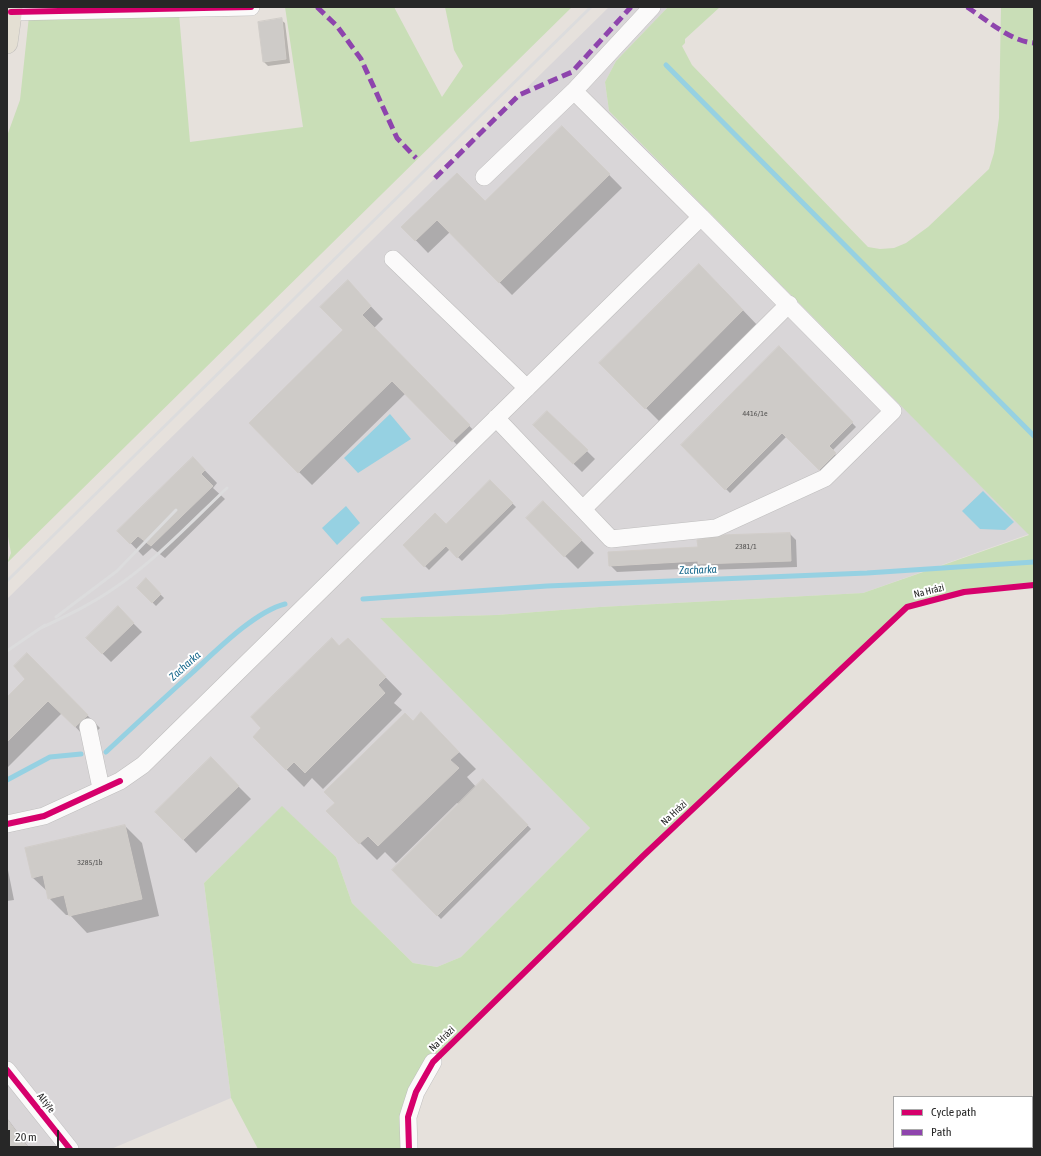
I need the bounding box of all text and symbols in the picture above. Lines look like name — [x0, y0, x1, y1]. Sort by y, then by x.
house number: 4416/1e — [742, 408, 768, 418]
house number: 2381/1 — [735, 541, 757, 551]
water label: Zacharka — [679, 563, 717, 577]
street label: Na Hrázi — [912, 581, 946, 601]
water label: Zacharka — [167, 649, 203, 683]
street label: Na Hrázi — [659, 798, 689, 828]
house number: 3285/1b — [77, 857, 103, 867]
street label: Na Hrázi — [427, 1024, 457, 1054]
street label: Altýře — [34, 1091, 58, 1115]
legend — [893, 1096, 1033, 1148]
text: Cycle path — [931, 1105, 976, 1119]
scale bar — [10, 1122, 61, 1148]
text: Path — [931, 1125, 952, 1139]
text: 20 m — [15, 1130, 37, 1144]

